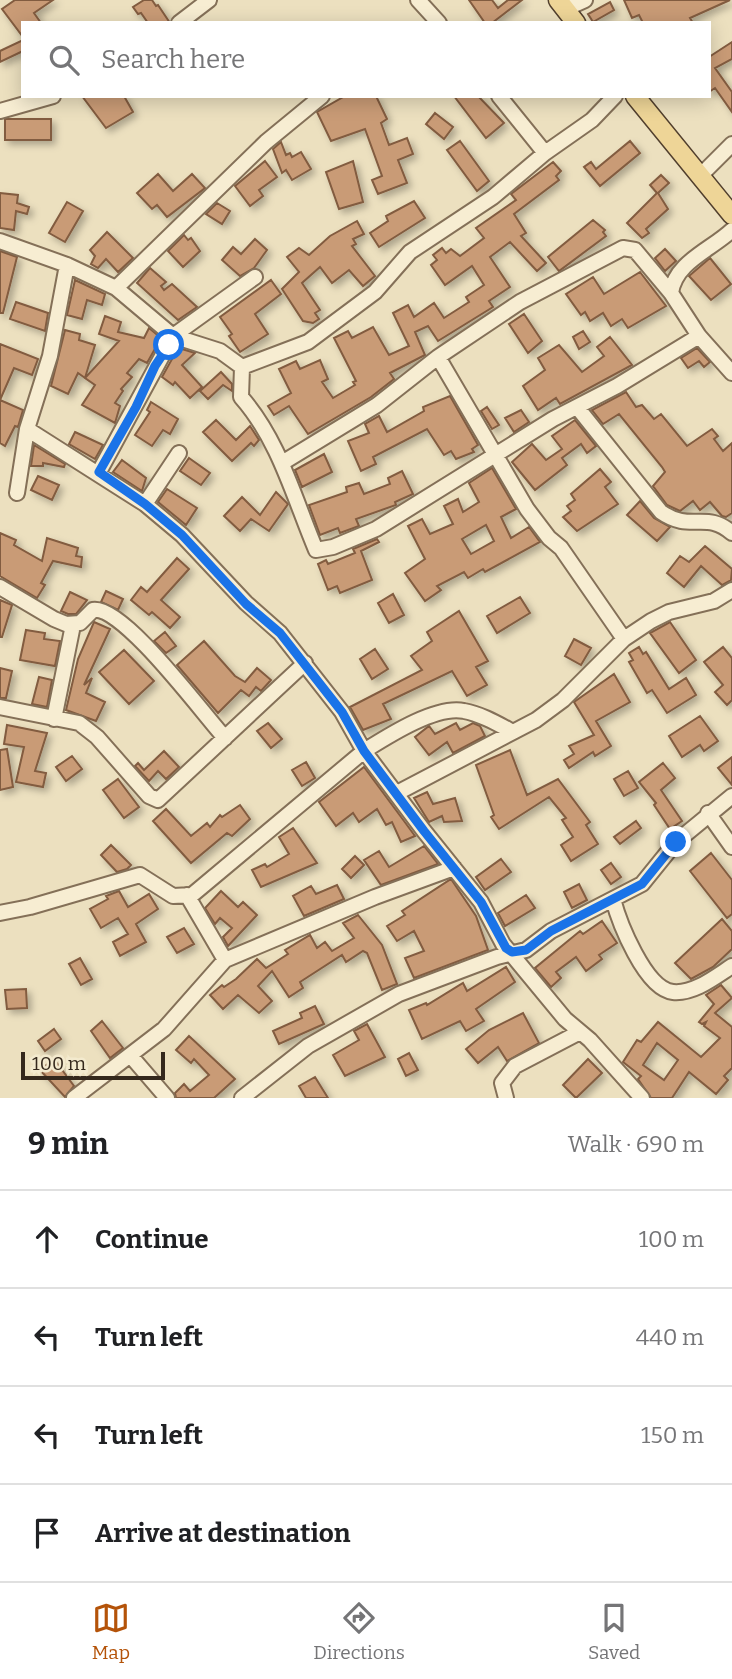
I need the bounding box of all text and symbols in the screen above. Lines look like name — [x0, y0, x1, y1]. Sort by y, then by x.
search box — [21, 21, 711, 98]
icon: search — [45, 41, 83, 79]
text: Search here — [101, 44, 245, 75]
route start — [153, 329, 184, 360]
route end — [660, 826, 691, 857]
scale bar — [21, 1049, 164, 1081]
text: 100 m — [32, 1052, 86, 1075]
text: 9 min — [28, 1126, 109, 1162]
text: Walk · 690 m — [568, 1130, 704, 1158]
icon: ahead — [28, 1220, 66, 1258]
text: Continue — [95, 1224, 209, 1255]
text: 100 m — [639, 1225, 704, 1253]
icon: left — [28, 1318, 66, 1356]
text: Turn left — [95, 1322, 203, 1353]
text: 440 m — [636, 1323, 704, 1351]
icon: left — [28, 1416, 66, 1454]
text: Turn left — [95, 1420, 203, 1451]
text: 150 m — [641, 1421, 704, 1449]
icon: arrive — [28, 1514, 66, 1552]
text: Arrive at destination — [95, 1518, 350, 1549]
tab: Map — [92, 1599, 130, 1664]
tab: Directions — [313, 1599, 405, 1664]
tab: Saved — [588, 1599, 640, 1664]

